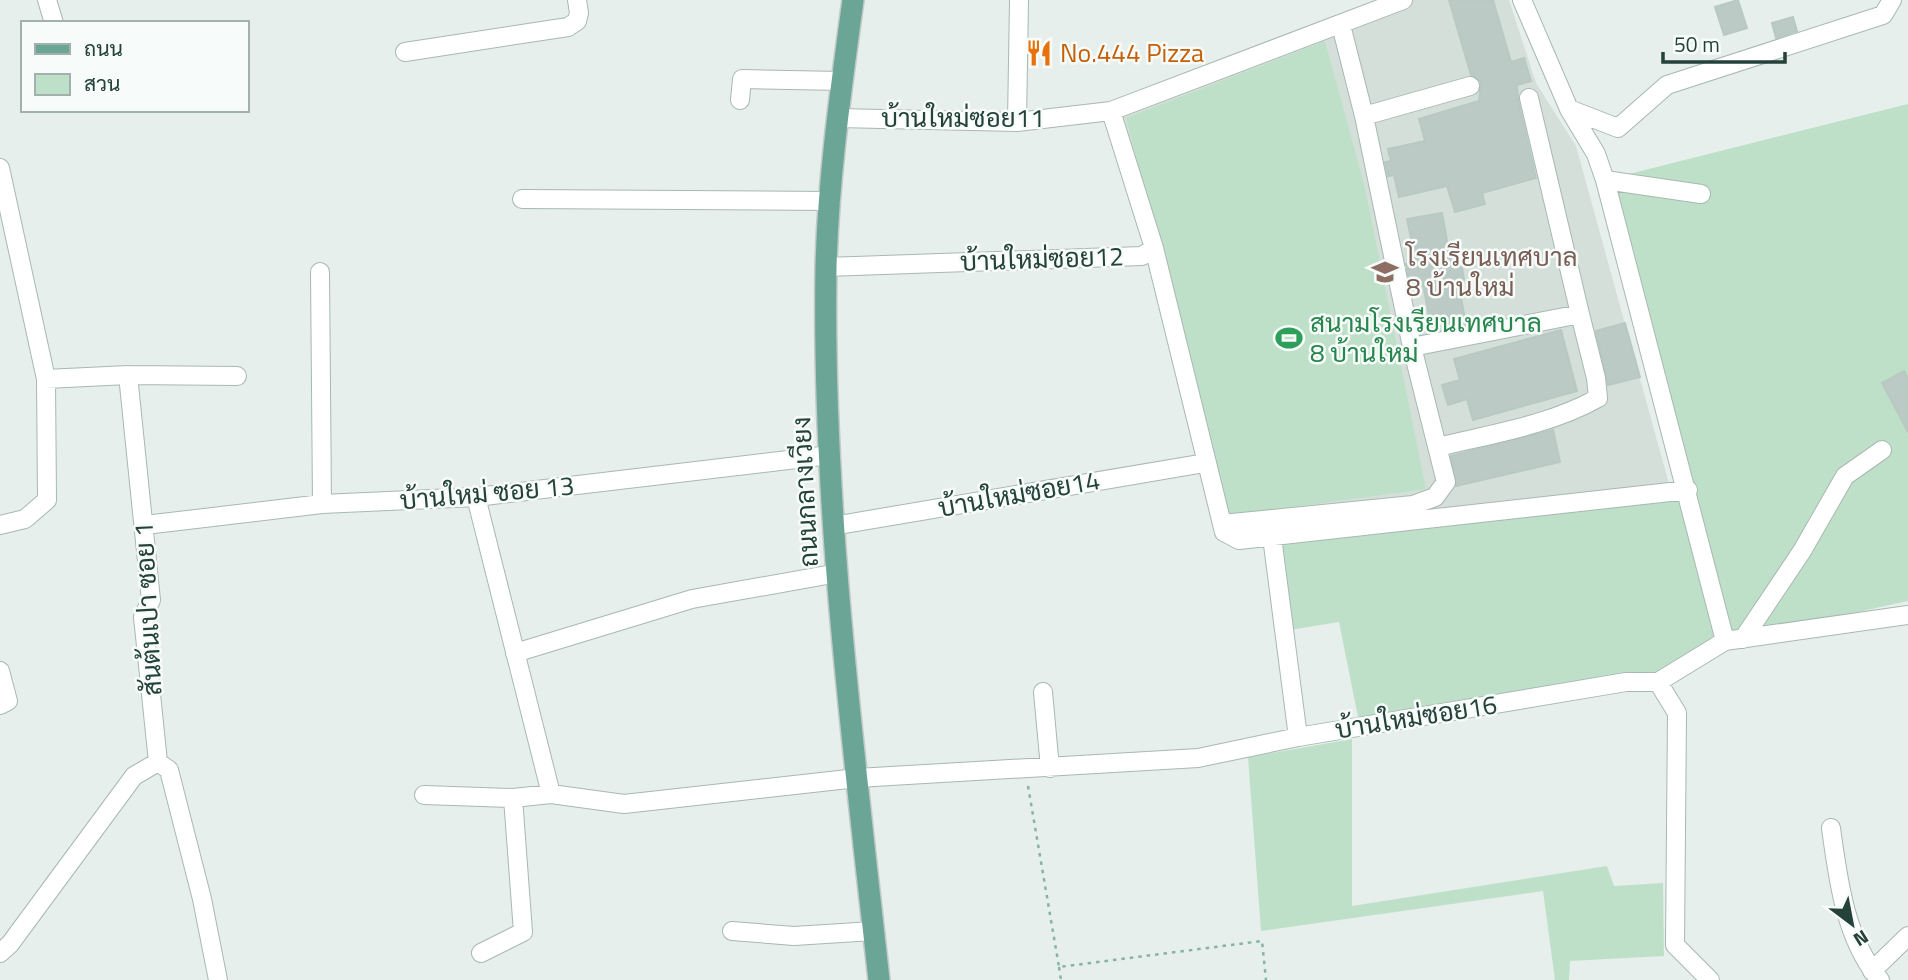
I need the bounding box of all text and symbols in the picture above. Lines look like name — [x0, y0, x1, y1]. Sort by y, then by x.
legend — [21, 21, 248, 112]
scale bar — [1663, 21, 1786, 65]
text: 50 m — [1674, 28, 1720, 60]
text: ถนน — [84, 32, 123, 64]
place label: No.444 Pizza — [1060, 33, 1204, 72]
restaurant icon: No.444 Pizza — [1024, 38, 1054, 68]
text: สวน — [84, 67, 120, 99]
street label: บ้านใหม่ซอย11 — [881, 98, 1045, 137]
street label: บ้านใหม่ซอย12 — [960, 236, 1124, 281]
place label: โรงเรียนเทศบาล 8 บ้านใหม่ — [1404, 237, 1578, 306]
school or university icon: โรงเรียนเทศบาล 8 บ้านใหม่ — [1370, 257, 1400, 287]
place label: สนามโรงเรียนเทศบาล 8 บ้านใหม่ — [1310, 303, 1542, 372]
sports icon: สนามโรงเรียนเทศบาล 8 บ้านใหม่ — [1274, 323, 1304, 353]
street label: ถนนกลางเวียง — [781, 416, 828, 568]
street label: บ้านใหม่ซอย14 — [935, 460, 1103, 527]
street label: บ้านใหม่ ซอย 13 — [398, 465, 576, 520]
street label: สันต้นเปา ซอย 1 — [123, 521, 172, 697]
street label: บ้านใหม่ซอย16 — [1332, 684, 1500, 749]
north arrow — [1817, 889, 1887, 959]
text: N — [1848, 923, 1875, 955]

